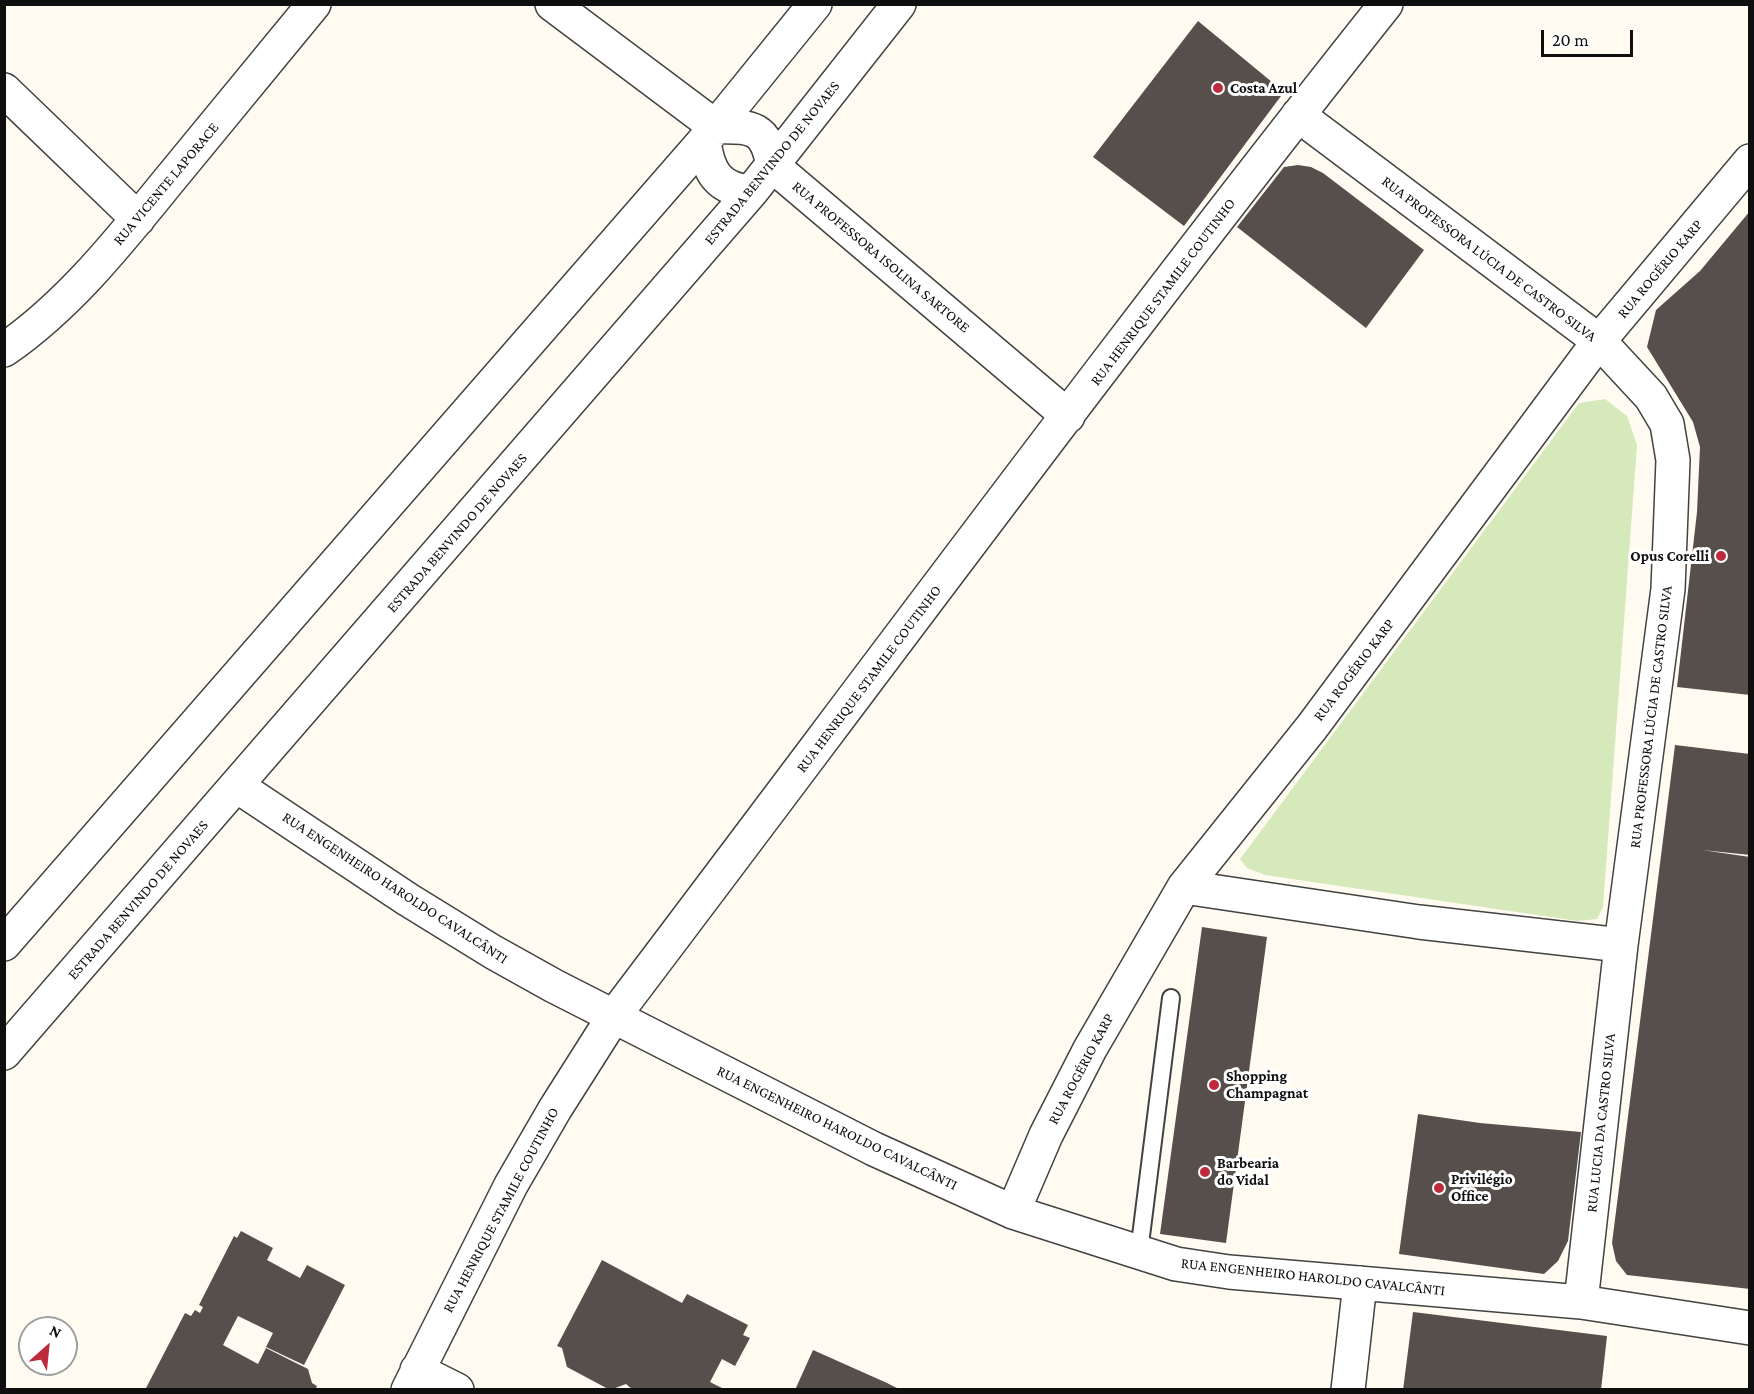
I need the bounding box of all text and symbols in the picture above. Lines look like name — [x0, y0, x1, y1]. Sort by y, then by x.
scale bar — [1544, 18, 1636, 56]
text: 20 m — [1552, 30, 1589, 50]
street label: ESTRADA BENVINDO DE NOVAES — [700, 78, 844, 248]
place label: Costa Azul — [1230, 79, 1297, 97]
marker: Costa Azul — [1211, 81, 1225, 95]
street label: RUA VICENTE LAPORACE — [109, 119, 223, 249]
street label: RUA PROFESSORA LÚCIA DE CASTRO SILVA — [1378, 172, 1600, 346]
street label: RUA PROFESSORA ISOLINA SARTORE — [789, 177, 973, 337]
street label: RUA HENRIQUE STAMILE COUTINHO — [1087, 195, 1239, 389]
street label: RUA ROGÉRIO KARP — [1614, 216, 1706, 322]
street label: ESTRADA BENVINDO DE NOVAES — [383, 450, 531, 616]
place label: Opus Corelli — [1630, 547, 1709, 565]
marker: Opus Corelli — [1714, 549, 1728, 563]
street label: RUA HENRIQUE STAMILE COUTINHO — [793, 582, 945, 776]
street label: RUA PROFESSORA LÚCIA DE CASTRO SILVA — [1626, 585, 1676, 849]
street label: RUA ROGÉRIO KARP — [1310, 615, 1398, 725]
street label: RUA ENGENHEIRO HAROLDO CAVALCÂNTI — [279, 808, 511, 968]
street label: ESTRADA BENVINDO DE NOVAES — [64, 817, 212, 983]
street label: RUA ROGÉRIO KARP — [1044, 1010, 1118, 1128]
street label: RUA LUCIA DA CASTRO SILVA — [1583, 1032, 1619, 1214]
street label: RUA ENGENHEIRO HAROLDO CAVALCÂNTI — [714, 1062, 960, 1194]
place label: Shopping Champagnat — [1226, 1067, 1308, 1102]
marker: Shopping Champagnat — [1207, 1078, 1221, 1092]
street label: RUA HENRIQUE STAMILE COUTINHO — [439, 1104, 563, 1316]
place label: Barbearia do Vidal — [1217, 1154, 1279, 1189]
marker: Barbearia do Vidal — [1198, 1165, 1212, 1179]
place label: Privilégio Office — [1451, 1170, 1513, 1205]
marker: Privilégio Office — [1432, 1181, 1446, 1195]
street label: RUA ENGENHEIRO HAROLDO CAVALCÂNTI — [1180, 1254, 1446, 1300]
north arrow — [18, 1316, 78, 1376]
text: N — [47, 1321, 64, 1341]

